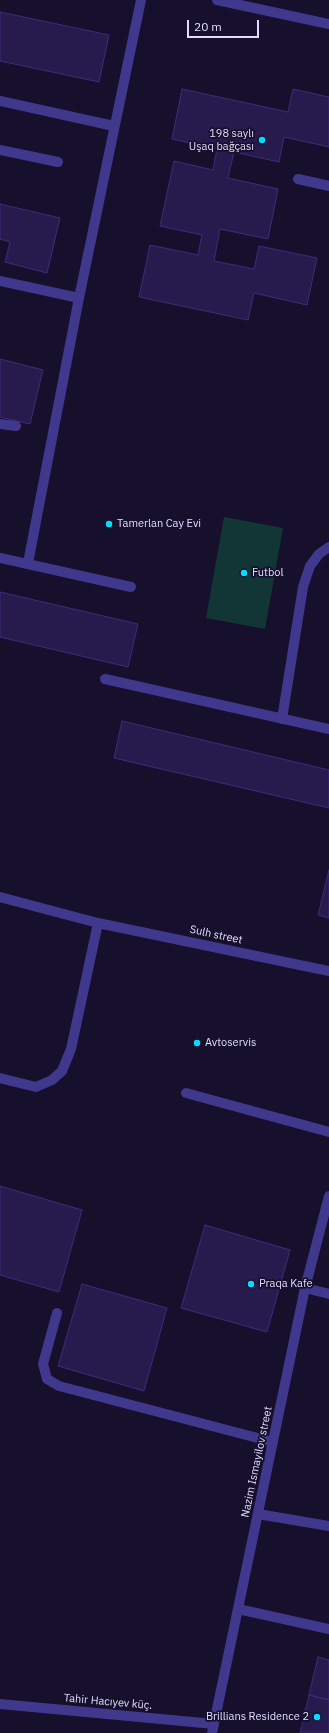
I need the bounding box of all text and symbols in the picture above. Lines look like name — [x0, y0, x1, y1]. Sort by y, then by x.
scale bar — [189, 12, 261, 38]
text: 20 m — [194, 19, 222, 34]
place label: 198 saylı Uşaq bağçası — [189, 127, 254, 153]
marker: 198 saylı Uşaq bağçası — [257, 135, 267, 145]
place label: Tamerlan Cay Evi — [117, 517, 201, 531]
marker: Tamerlan Cay Evi — [104, 519, 114, 529]
place label: Futbol — [252, 566, 284, 580]
marker: Futbol — [239, 568, 249, 578]
street label: Sulh street — [188, 923, 244, 947]
place label: Avtoservis — [205, 1036, 256, 1050]
marker: Avtoservis — [192, 1038, 202, 1048]
place label: Praqa Kafe — [259, 1277, 313, 1291]
marker: Praqa Kafe — [246, 1279, 256, 1289]
street label: Nazim Ismayilov street — [239, 1405, 275, 1519]
street label: Tahir Hacıyev küç. — [63, 1692, 153, 1712]
place label: Brillians Residence 2 — [206, 1710, 309, 1724]
marker: Brillians Residence 2 — [312, 1712, 322, 1722]

